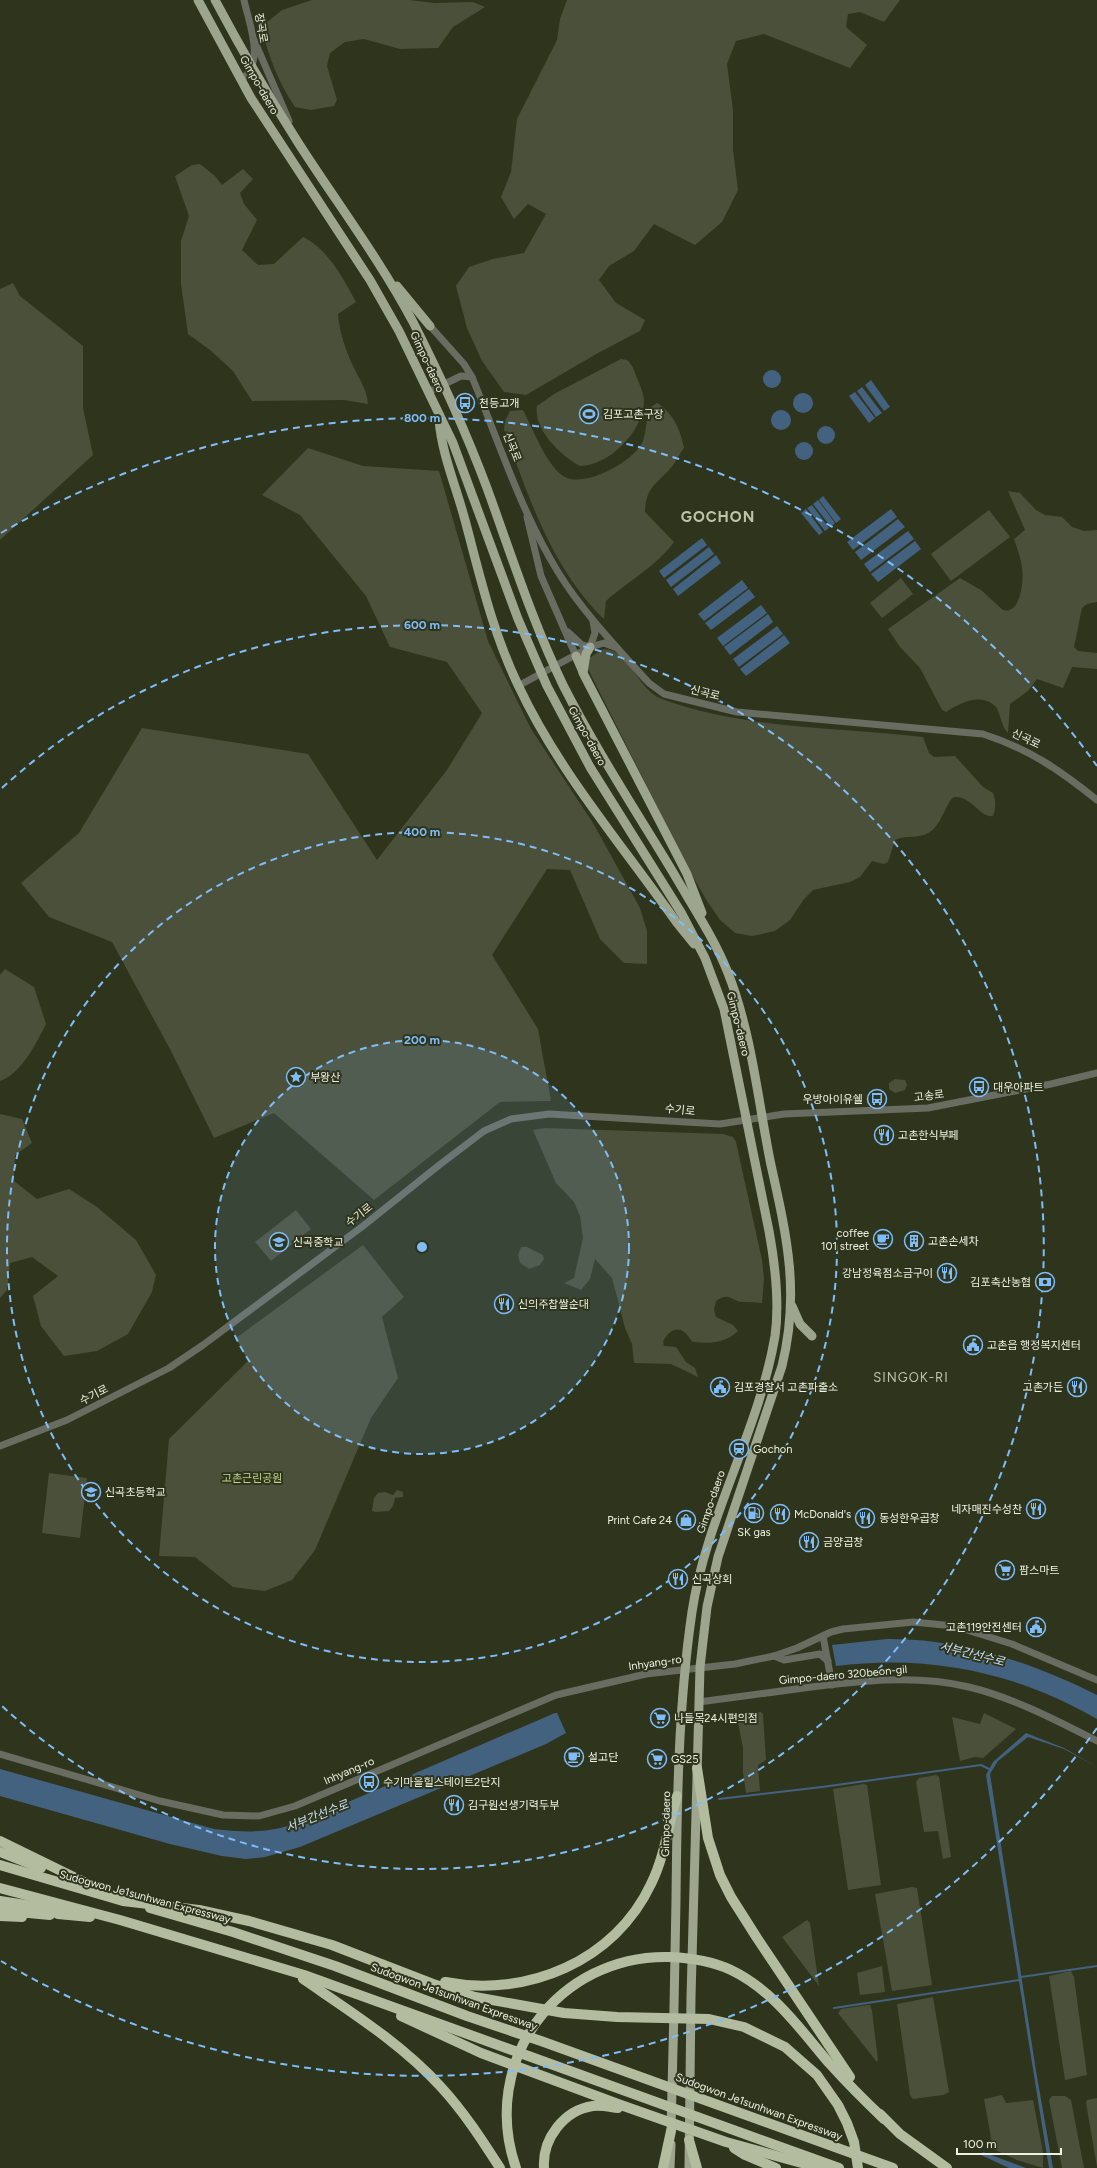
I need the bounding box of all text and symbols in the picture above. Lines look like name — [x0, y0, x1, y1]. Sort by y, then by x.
street label: 장곡로 — [252, 12, 270, 44]
street label: Gimpo-daero — [237, 53, 281, 117]
street label: Gimpo-daero — [407, 329, 447, 395]
bus stop icon: 천등고개 — [454, 392, 476, 414]
place label: 천등고개 — [479, 397, 519, 410]
sports icon: 김포고촌구장 — [578, 403, 600, 425]
place label: 김포고촌구장 — [603, 408, 664, 421]
text: 800 m — [404, 411, 440, 425]
street label: 신곡로 — [500, 430, 524, 464]
district label: GOCHON — [681, 508, 755, 526]
text: 600 m — [404, 618, 440, 632]
street label: 신곡로 — [689, 683, 721, 703]
street label: Gimpo-daero — [565, 704, 609, 768]
street label: 신곡로 — [1009, 727, 1043, 751]
text: 400 m — [404, 825, 440, 839]
street label: Gimpo-daero — [724, 990, 752, 1058]
text: 200 m — [404, 1033, 440, 1047]
place icon: 부왕산 — [285, 1066, 307, 1088]
place label: 부왕산 — [310, 1071, 340, 1084]
bus stop icon: 대우아파트 — [968, 1076, 990, 1098]
place label: 대우아파트 — [993, 1081, 1044, 1094]
bus stop icon: 우방아이유쉘 — [866, 1088, 888, 1110]
street label: 고송로 — [913, 1088, 945, 1104]
place label: 우방아이유쉘 — [802, 1093, 863, 1106]
street label: 수기로 — [664, 1102, 696, 1118]
restaurant icon: 고촌한식부페 — [873, 1124, 895, 1146]
place label: 고촌한식부페 — [898, 1129, 959, 1142]
street label: 수기로 — [343, 1201, 375, 1229]
place label: coffee 101 street — [821, 1227, 869, 1253]
cafe icon: coffee 101 street — [872, 1228, 894, 1250]
building icon: 고촌손세차 — [903, 1230, 925, 1252]
school or university icon: 신곡중학교 — [268, 1231, 290, 1253]
place label: 고촌손세차 — [928, 1235, 979, 1248]
place label: 신곡중학교 — [293, 1236, 344, 1249]
centre of rings — [415, 1240, 429, 1254]
restaurant icon: 강남정육점소금구이 — [936, 1262, 958, 1284]
place label: 강남정육점소금구이 — [842, 1267, 933, 1280]
bank icon: 김포축산농협 — [1034, 1271, 1056, 1293]
place label: 김포축산농협 — [970, 1276, 1031, 1289]
restaurant icon: 신의주찹쌀순대 — [493, 1293, 515, 1315]
place label: 신의주찹쌀순대 — [518, 1298, 589, 1311]
public building icon: 고촌읍 행정복지센터 — [962, 1334, 984, 1356]
place label: 고촌읍 행정복지센터 — [987, 1339, 1081, 1352]
district label: SINGOK-RI — [873, 1370, 949, 1385]
public building icon: 김포경찰서 고촌파출소 — [709, 1376, 731, 1398]
restaurant icon: 고촌가든 — [1066, 1376, 1088, 1398]
place label: 김포경찰서 고촌파출소 — [734, 1381, 838, 1394]
place label: 고촌가든 — [1023, 1381, 1063, 1394]
street label: 수기로 — [78, 1382, 110, 1408]
station icon: Gochon — [728, 1438, 750, 1460]
place label: Gochon — [753, 1443, 792, 1456]
street label: Gimpo-daero — [694, 1469, 728, 1535]
park label: 고촌근린공원 — [222, 1472, 282, 1485]
school or university icon: 신곡초등학교 — [80, 1481, 102, 1503]
place label: 신곡초등학교 — [105, 1486, 166, 1499]
restaurant icon: 네자매진수성찬 — [1025, 1498, 1047, 1520]
fuel station icon: SK gas — [743, 1502, 765, 1524]
restaurant icon: McDonald's — [769, 1503, 791, 1525]
place label: 네자매진수성찬 — [951, 1503, 1022, 1516]
restaurant icon: 동성한우곱창 — [854, 1507, 876, 1529]
place label: McDonald's — [794, 1508, 851, 1521]
shop icon: Print Cafe 24 — [675, 1509, 697, 1531]
place label: 동성한우곱창 — [879, 1512, 940, 1525]
place label: Print Cafe 24 — [607, 1514, 672, 1527]
place label: SK gas — [737, 1526, 771, 1539]
restaurant icon: 금양곱창 — [798, 1531, 820, 1553]
place label: 금양곱창 — [823, 1536, 863, 1549]
supermarket icon: 팜스마트 — [994, 1559, 1016, 1581]
place label: 팜스마트 — [1019, 1564, 1059, 1577]
restaurant icon: 신곡상회 — [667, 1568, 689, 1590]
place label: 신곡상회 — [692, 1573, 732, 1586]
public building icon: 고촌119안전센터 — [1025, 1616, 1047, 1638]
place label: 고촌119안전센터 — [946, 1621, 1022, 1634]
water label: 서부간선수로 — [938, 1639, 1007, 1669]
street label: Inhyang-ro — [627, 1653, 683, 1673]
street label: Gimpo-daero 320beon-gil — [778, 1663, 908, 1687]
supermarket icon: 나들목24시편의점 — [649, 1707, 671, 1729]
place label: 나들목24시편의점 — [674, 1712, 758, 1725]
cafe icon: 설고단 — [563, 1746, 585, 1768]
supermarket icon: GS25 — [646, 1748, 668, 1770]
place label: 설고단 — [588, 1751, 618, 1764]
place label: GS25 — [671, 1753, 699, 1766]
street label: Inhyang-ro — [322, 1755, 376, 1787]
bus stop icon: 수기마을힐스테이트2단지 — [358, 1771, 380, 1793]
place label: 수기마을힐스테이트2단지 — [383, 1776, 500, 1789]
street label: Gimpo-daero — [659, 1791, 673, 1857]
restaurant icon: 김구원선생기력두부 — [443, 1794, 465, 1816]
water label: 서부간선수로 — [284, 1797, 351, 1835]
place label: 김구원선생기력두부 — [468, 1799, 559, 1812]
street label: Sudogwon Je1sunhwan Expressway — [58, 1868, 232, 1926]
street label: Sudogwon Je1sunhwan Expressway — [369, 1961, 539, 2033]
street label: Sudogwon Je1sunhwan Expressway — [674, 2071, 844, 2143]
scale bar — [957, 2130, 1061, 2156]
text: 100 m — [963, 2137, 997, 2151]

